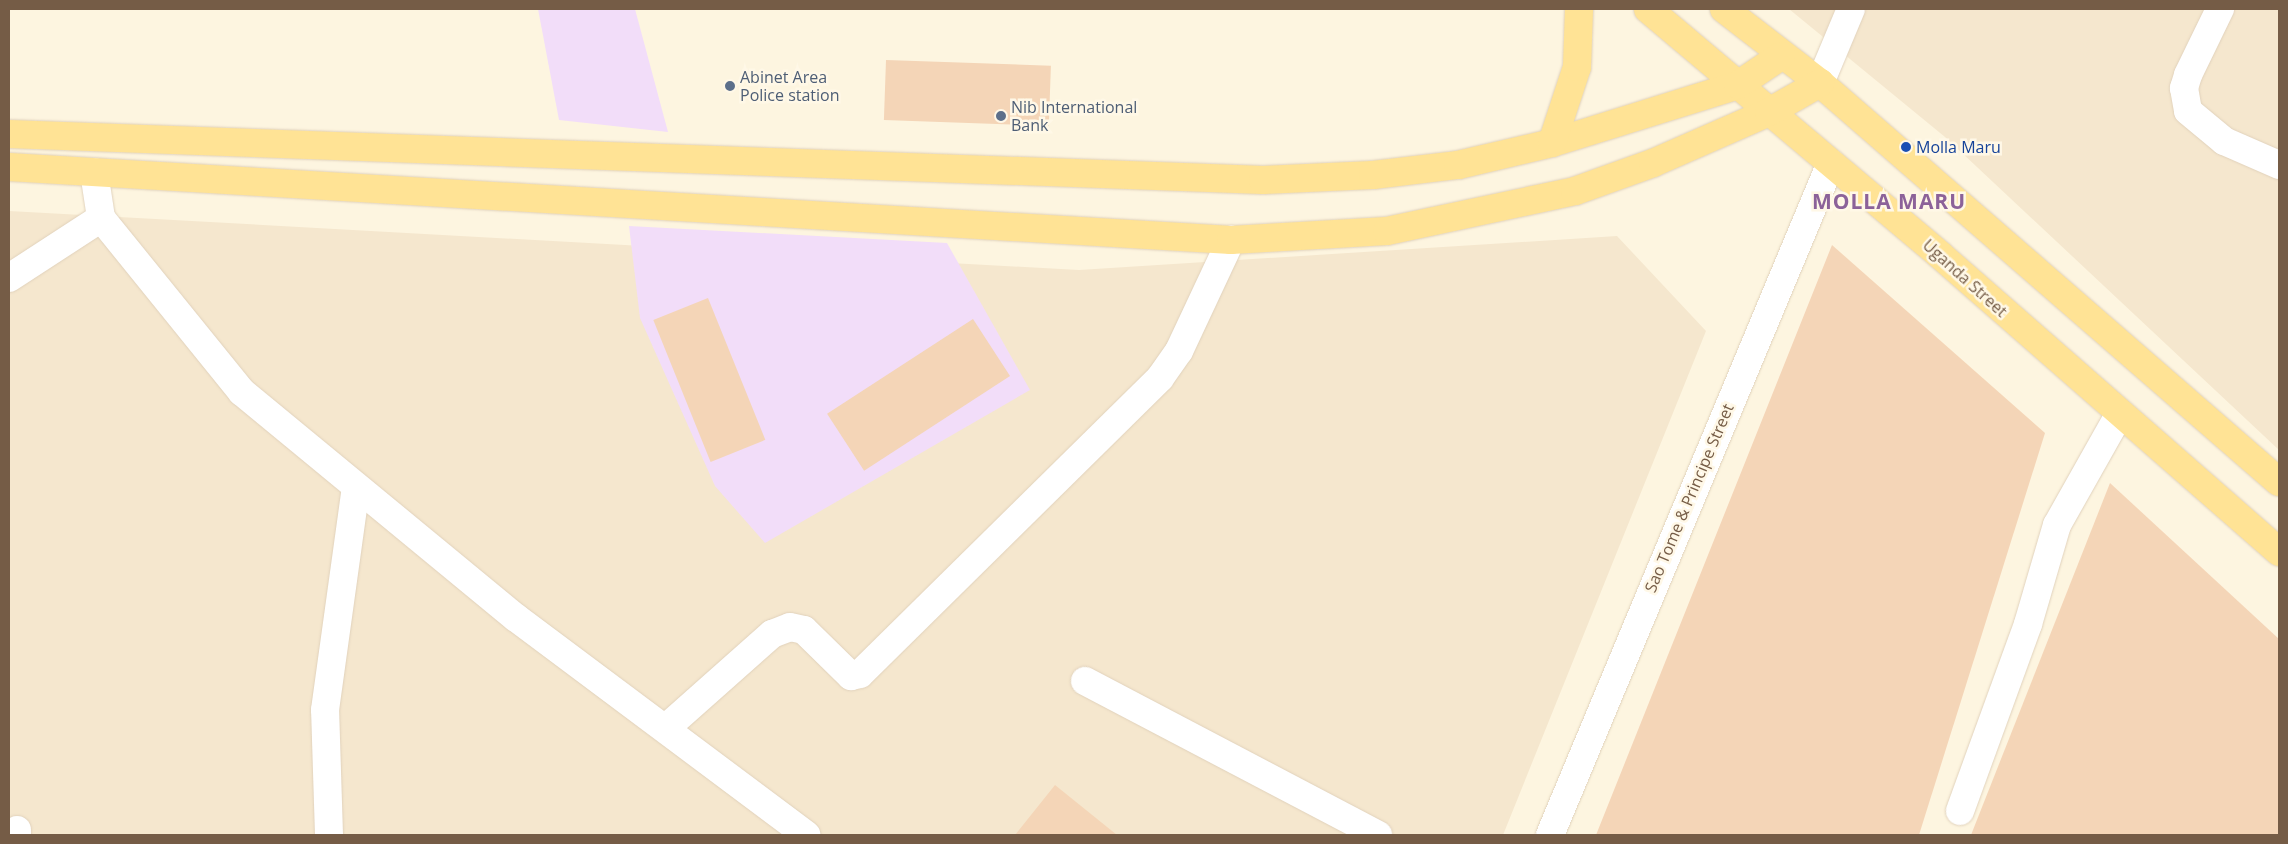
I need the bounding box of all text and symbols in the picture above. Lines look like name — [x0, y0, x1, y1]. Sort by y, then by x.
place label: Abinet Area Police station — [740, 67, 840, 105]
marker: Abinet Area Police station — [724, 80, 736, 92]
place label: Nib International Bank — [1011, 97, 1137, 135]
marker: Nib International Bank — [995, 110, 1007, 122]
place label: Molla Maru — [1916, 137, 2001, 157]
marker: Molla Maru — [1900, 141, 1912, 153]
district label: MOLLA MARU — [1811, 188, 1967, 214]
street label: Uganda Street — [1919, 235, 2011, 321]
street label: Sao Tome & Principe Street — [1641, 401, 1737, 595]

